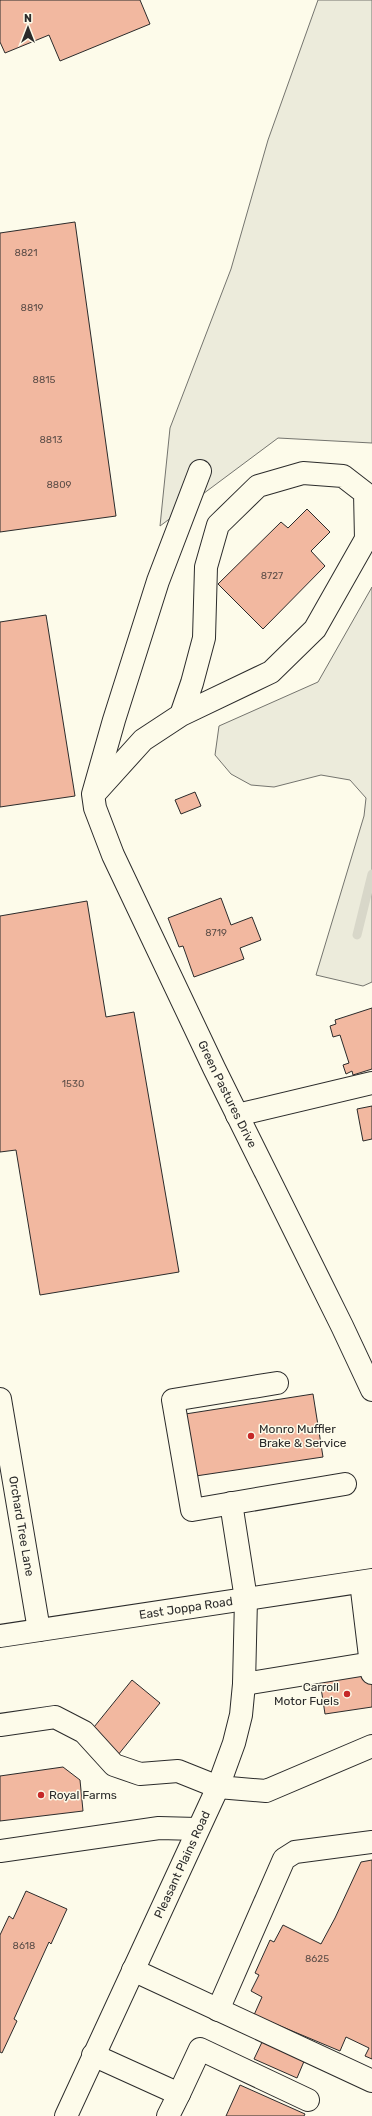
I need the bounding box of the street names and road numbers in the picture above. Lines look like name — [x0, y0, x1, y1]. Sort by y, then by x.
street label: Green Pastures Drive — [195, 1038, 260, 1150]
street label: Orchard Tree Lane — [6, 1475, 37, 1578]
street label: East Joppa Road — [138, 1594, 234, 1622]
street label: Pleasant Plains Road — [151, 1809, 213, 1920]

